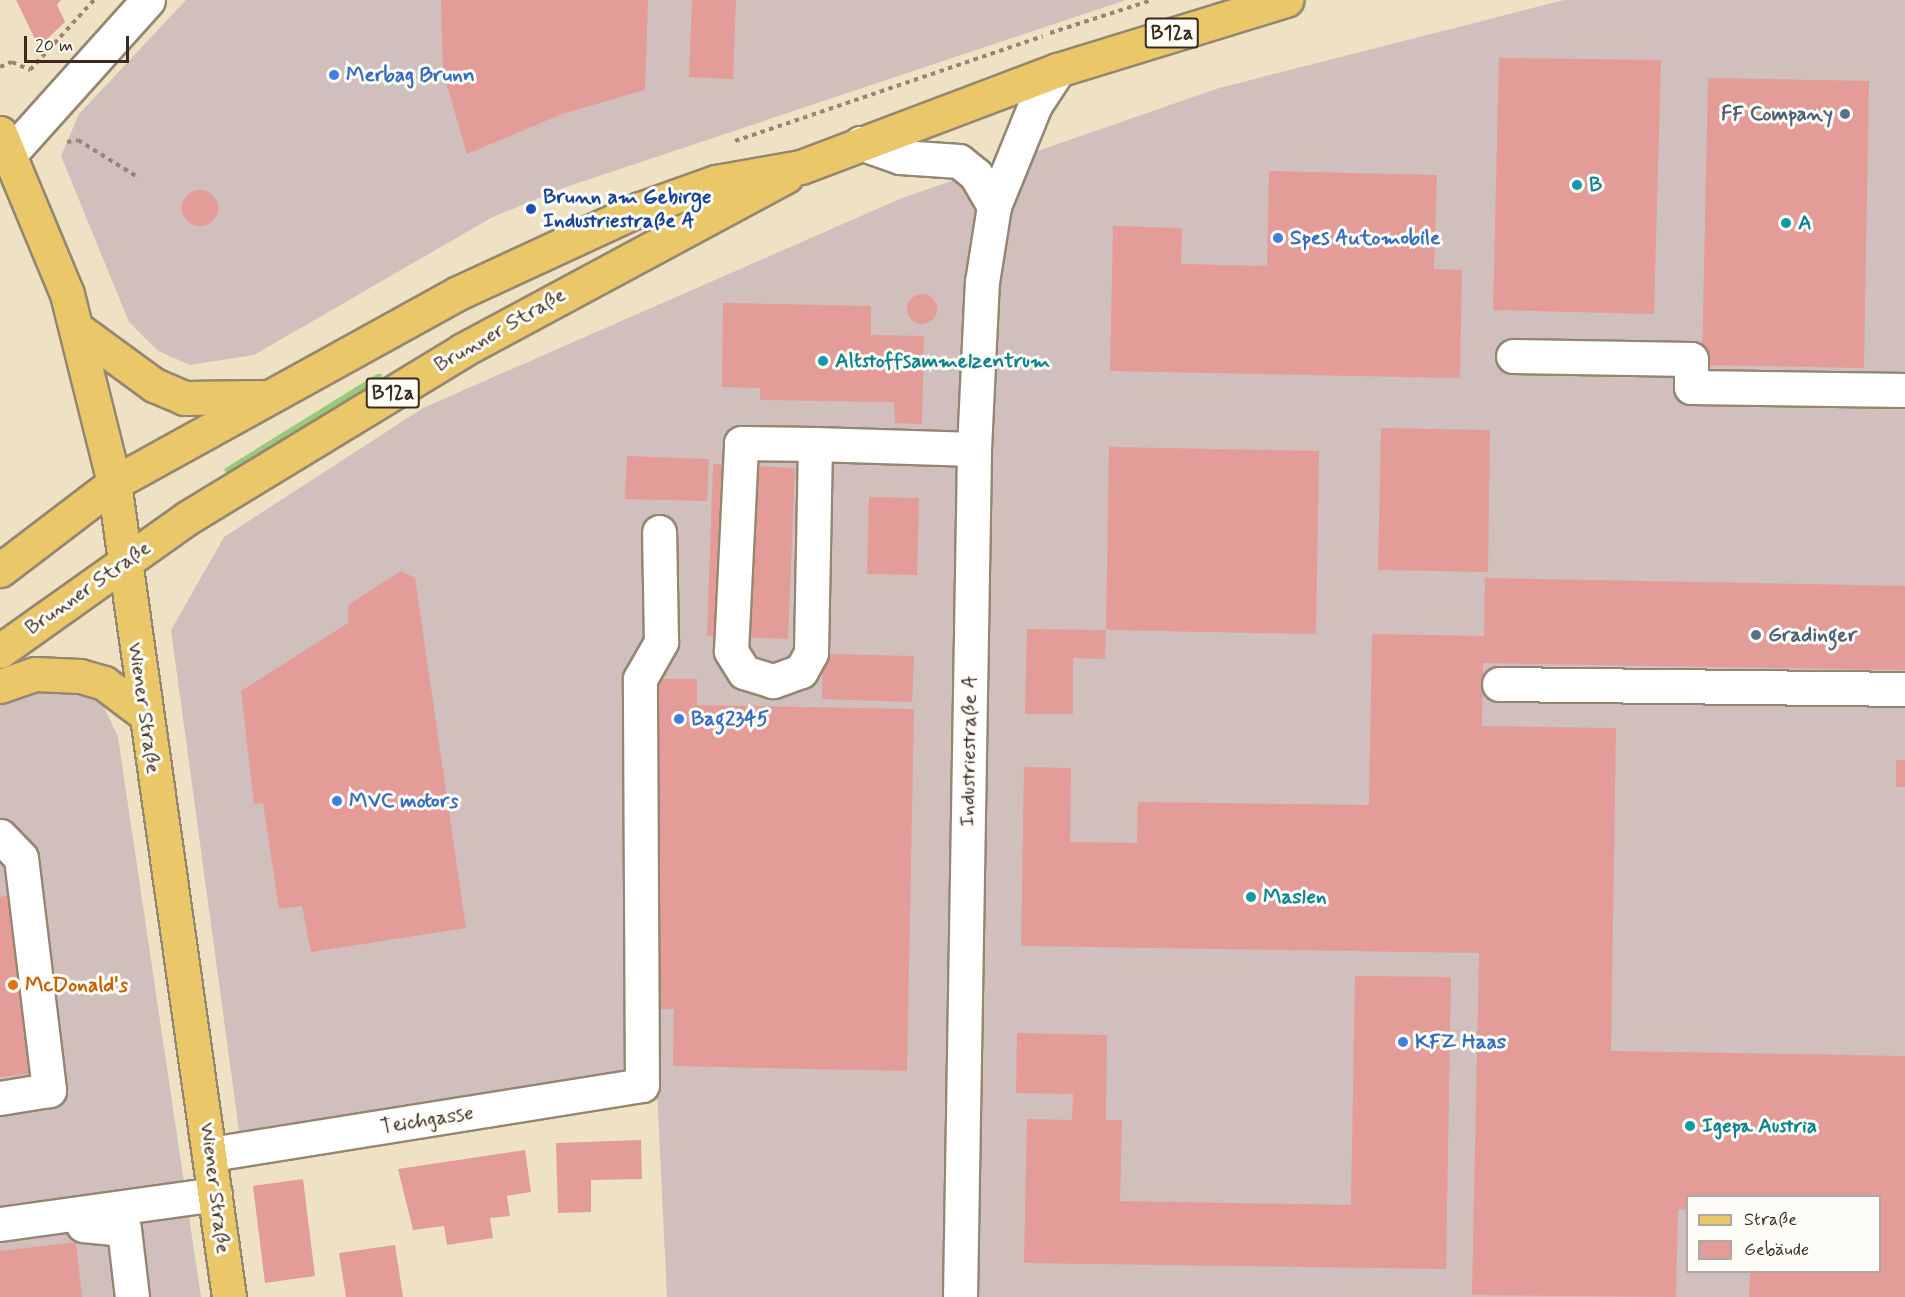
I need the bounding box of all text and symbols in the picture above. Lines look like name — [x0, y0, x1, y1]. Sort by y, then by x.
road number: B12a — [1144, 16, 1200, 50]
scale bar — [27, 24, 132, 62]
text: 20 m — [35, 34, 73, 58]
place label: Merbag Brunn — [346, 62, 478, 88]
marker: Merbag Brunn — [327, 68, 341, 82]
place label: FF Company — [1721, 101, 1833, 127]
marker: FF Company — [1838, 107, 1852, 121]
place label: B — [1589, 172, 1602, 198]
marker: B — [1570, 178, 1584, 192]
place label: Brunn am Gebirge Industriestraße A — [543, 184, 711, 234]
marker: Brunn am Gebirge Industriestraße A — [524, 202, 538, 216]
place label: A — [1798, 210, 1812, 236]
marker: A — [1779, 216, 1793, 230]
place label: Spes Automobile — [1290, 225, 1435, 251]
marker: Spes Automobile — [1271, 231, 1285, 245]
street label: Brunner Straße — [431, 283, 569, 377]
place label: Altstoffsammelzentrum — [835, 348, 1050, 374]
marker: Altstoffsammelzentrum — [816, 354, 830, 368]
road number: B12a — [364, 376, 422, 410]
street label: Brunner Straße — [22, 536, 154, 640]
place label: Gradinger — [1768, 622, 1857, 648]
marker: Gradinger — [1749, 628, 1763, 642]
street label: Wiener Straße — [122, 641, 166, 775]
street label: Industriestraße A — [955, 675, 983, 827]
place label: Bag2345 — [691, 706, 769, 732]
marker: Bag2345 — [672, 712, 686, 726]
place label: MVC motors — [349, 788, 459, 814]
marker: MVC motors — [330, 794, 344, 808]
place label: Maslen — [1263, 884, 1326, 910]
marker: Maslen — [1244, 890, 1258, 904]
place label: McDonald's — [25, 972, 128, 998]
marker: McDonald's — [6, 978, 20, 992]
place label: KFZ Haas — [1415, 1029, 1506, 1055]
marker: KFZ Haas — [1396, 1035, 1410, 1049]
street label: Teichgasse — [378, 1100, 476, 1140]
place label: Igepa Austria — [1702, 1113, 1817, 1139]
marker: Igepa Austria — [1683, 1119, 1697, 1133]
street label: Wiener Straße — [194, 1121, 236, 1255]
legend — [1686, 1195, 1881, 1273]
text: Straße — [1744, 1208, 1797, 1232]
text: Gebäude — [1744, 1238, 1809, 1262]

